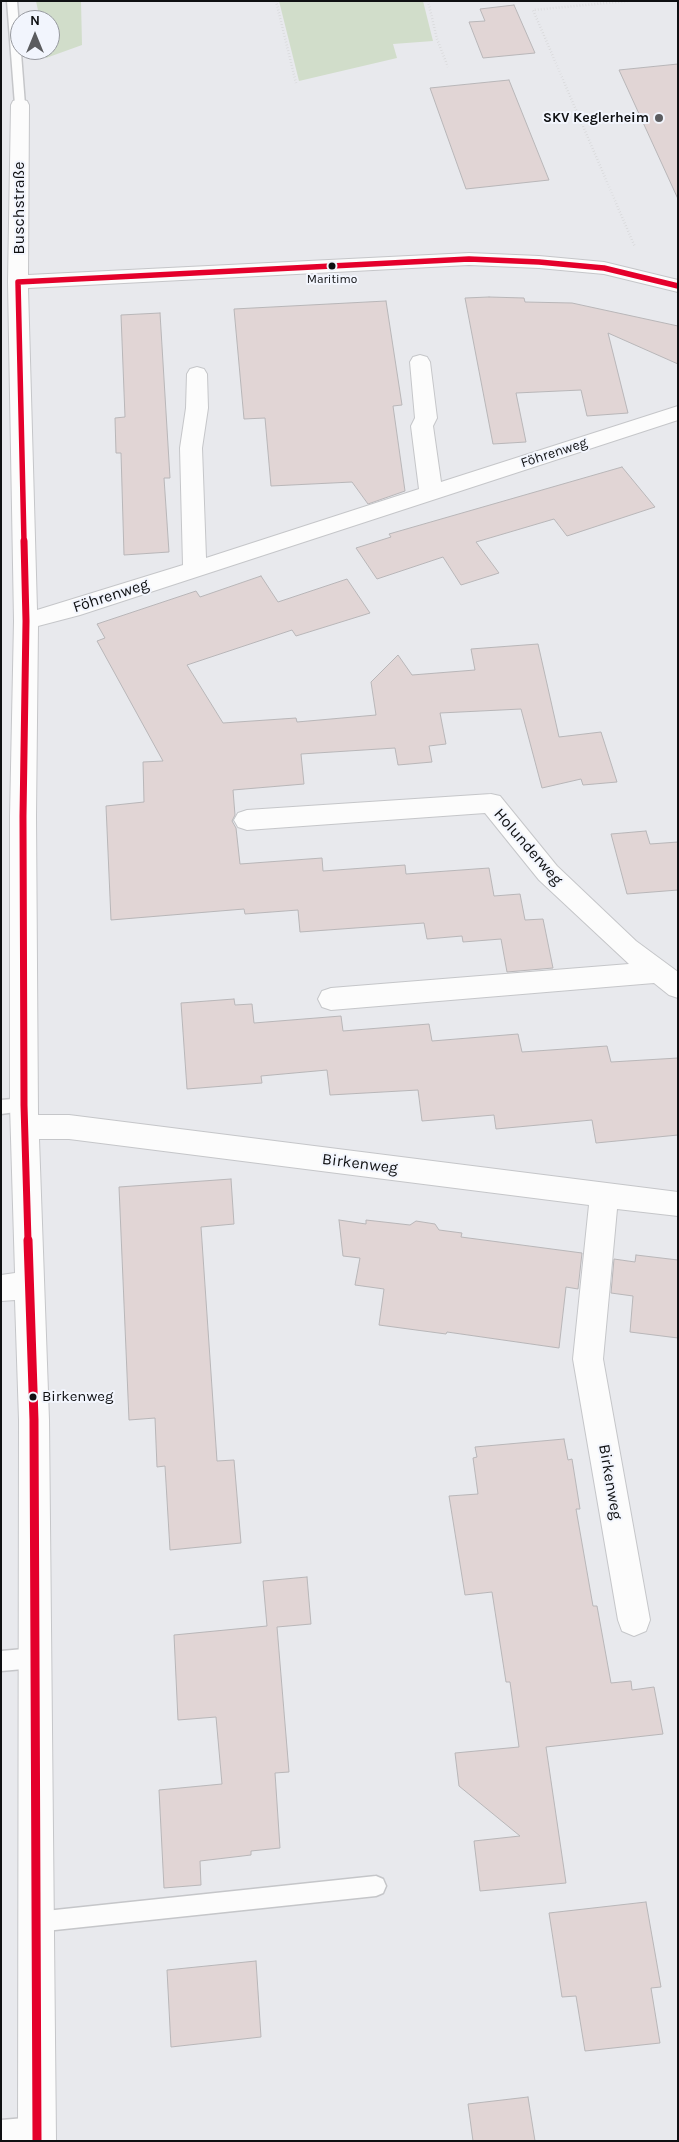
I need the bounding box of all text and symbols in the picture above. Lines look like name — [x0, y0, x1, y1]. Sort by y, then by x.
north arrow — [10, 10, 60, 60]
text: N — [30, 12, 40, 29]
place label: SKV Keglerheim — [543, 110, 649, 126]
marker: SKV Keglerheim — [653, 112, 665, 124]
street label: Buschstraße — [9, 162, 29, 254]
marker: Maritimo — [327, 261, 337, 271]
place label: Maritimo — [307, 273, 357, 287]
street label: Föhrenweg — [519, 434, 589, 472]
street label: Föhrenweg — [71, 575, 151, 617]
street label: Holunderweg — [489, 805, 567, 889]
street label: Birkenweg — [321, 1150, 399, 1178]
place label: Birkenweg — [42, 1388, 113, 1406]
marker: Birkenweg — [28, 1392, 38, 1402]
street label: Birkenweg — [594, 1443, 626, 1521]

